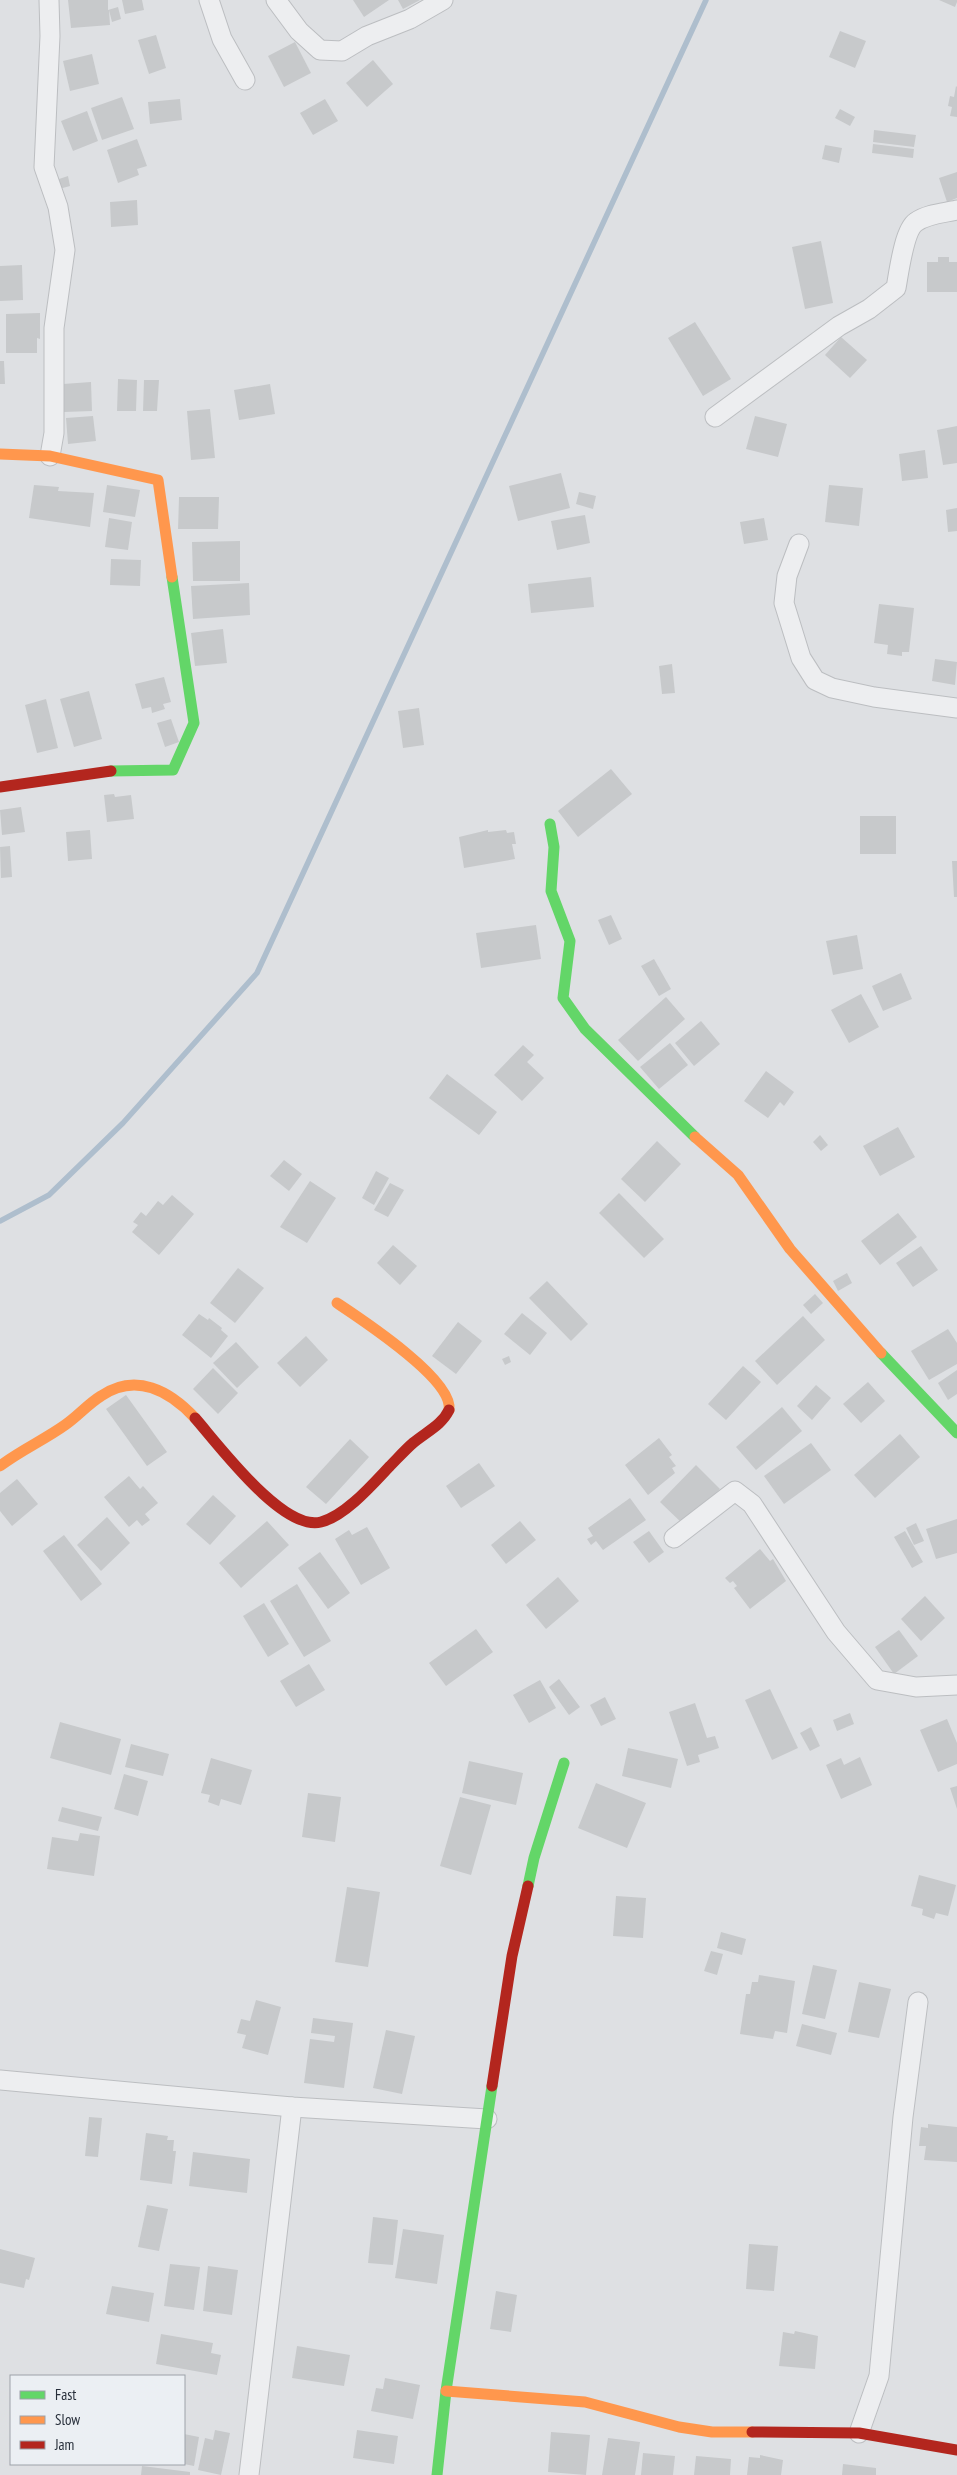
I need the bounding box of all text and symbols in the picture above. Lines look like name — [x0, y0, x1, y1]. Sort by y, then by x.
legend — [10, 2375, 185, 2465]
text: Fast — [55, 2385, 76, 2404]
text: Slow — [55, 2410, 80, 2429]
text: Jam — [54, 2435, 74, 2454]

